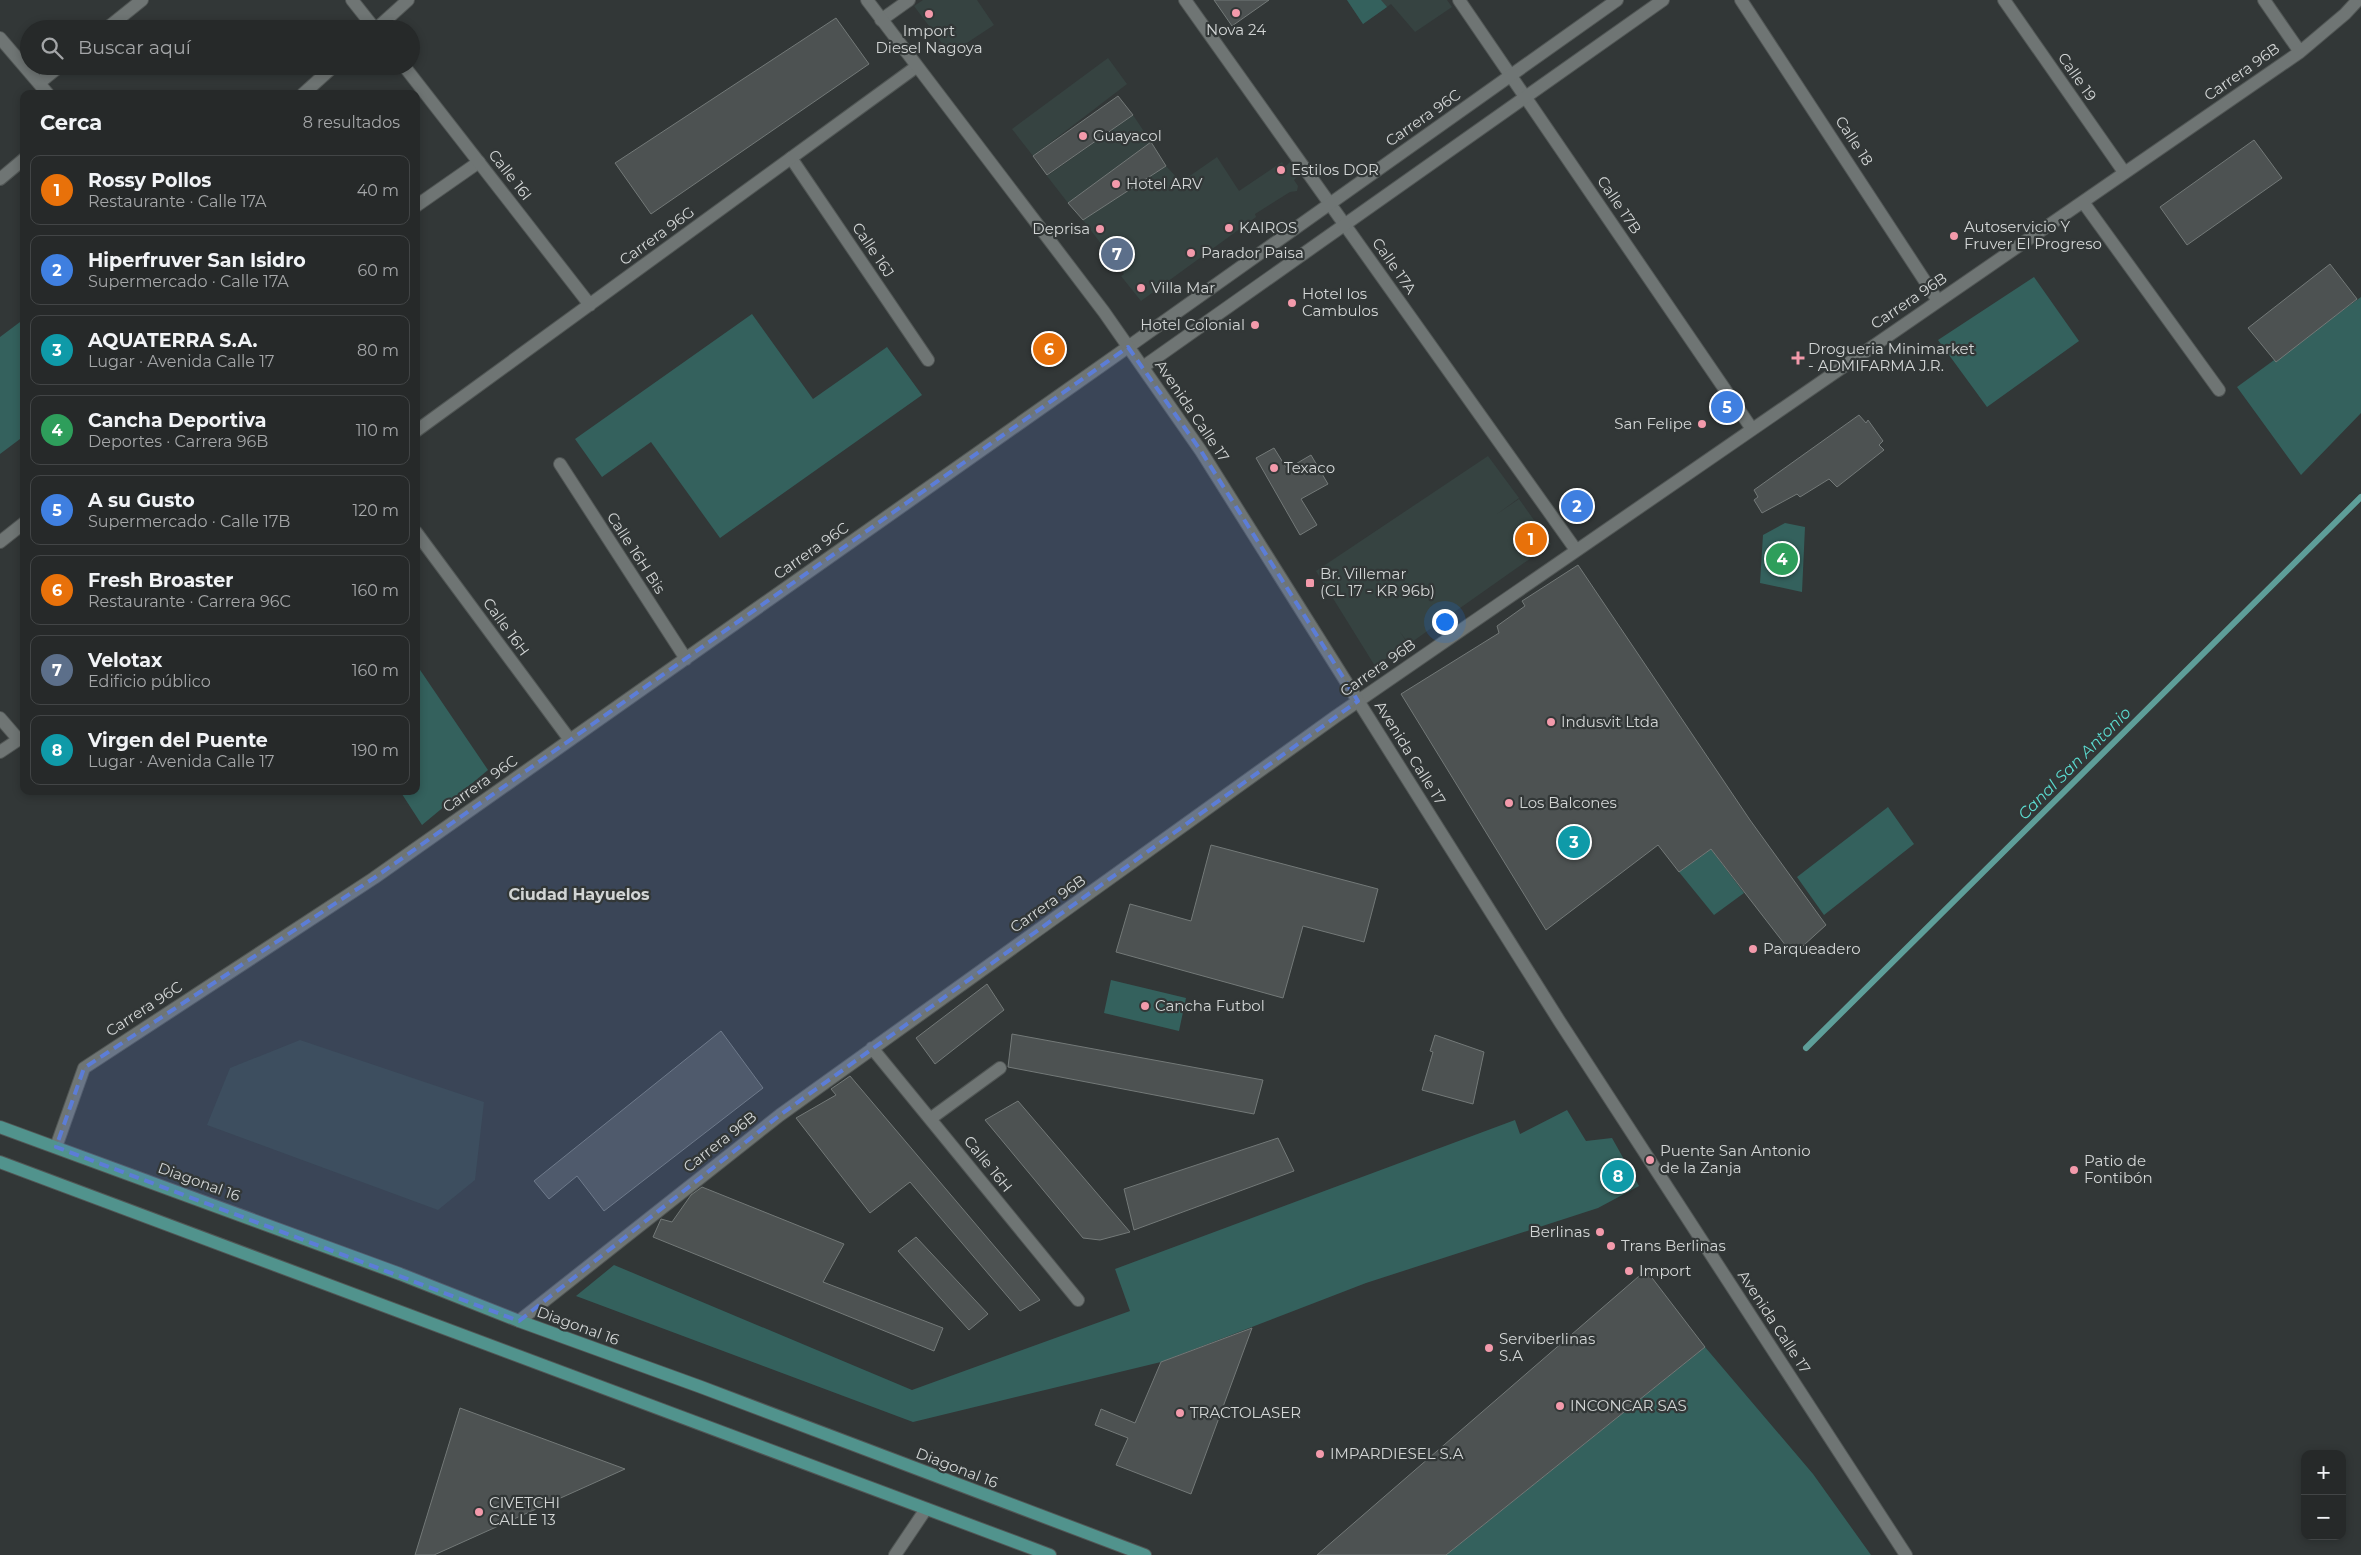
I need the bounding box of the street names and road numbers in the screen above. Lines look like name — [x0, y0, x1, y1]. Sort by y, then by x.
street label: Carrera 96B — [2200, 39, 2283, 105]
street label: Calle 19 — [2054, 49, 2101, 105]
street label: Carrera 96C — [1382, 85, 1464, 150]
street label: Calle 18 — [1831, 112, 1877, 169]
street label: Calle 16I — [485, 145, 536, 204]
street label: Calle 17B — [1593, 172, 1646, 237]
street label: Carrera 96G — [615, 202, 698, 269]
street label: Calle 16J — [848, 219, 899, 281]
street label: Calle 17A — [1368, 234, 1421, 298]
street label: Carrera 96B — [1867, 268, 1950, 333]
street label: Avenida Calle 17 — [1151, 356, 1234, 466]
street label: Calle 16H Bis — [603, 508, 670, 597]
street label: Carrera 96C — [770, 518, 852, 583]
street label: Calle 16H — [479, 594, 534, 659]
street label: Carrera 96B — [1336, 635, 1419, 701]
street label: Avenida Calle 17 — [1371, 697, 1450, 808]
street label: Carrera 96C — [439, 751, 521, 816]
street label: Carrera 96B — [1006, 871, 1089, 937]
street label: Carrera 96C — [102, 977, 186, 1040]
street label: Carrera 96B — [679, 1107, 760, 1176]
street label: Calle 16H — [960, 1132, 1017, 1196]
street label: Diagonal 16 — [155, 1158, 243, 1205]
street label: Avenida Calle 17 — [1734, 1267, 1815, 1377]
street label: Diagonal 16 — [534, 1302, 622, 1349]
street label: Diagonal 16 — [913, 1443, 1001, 1492]

